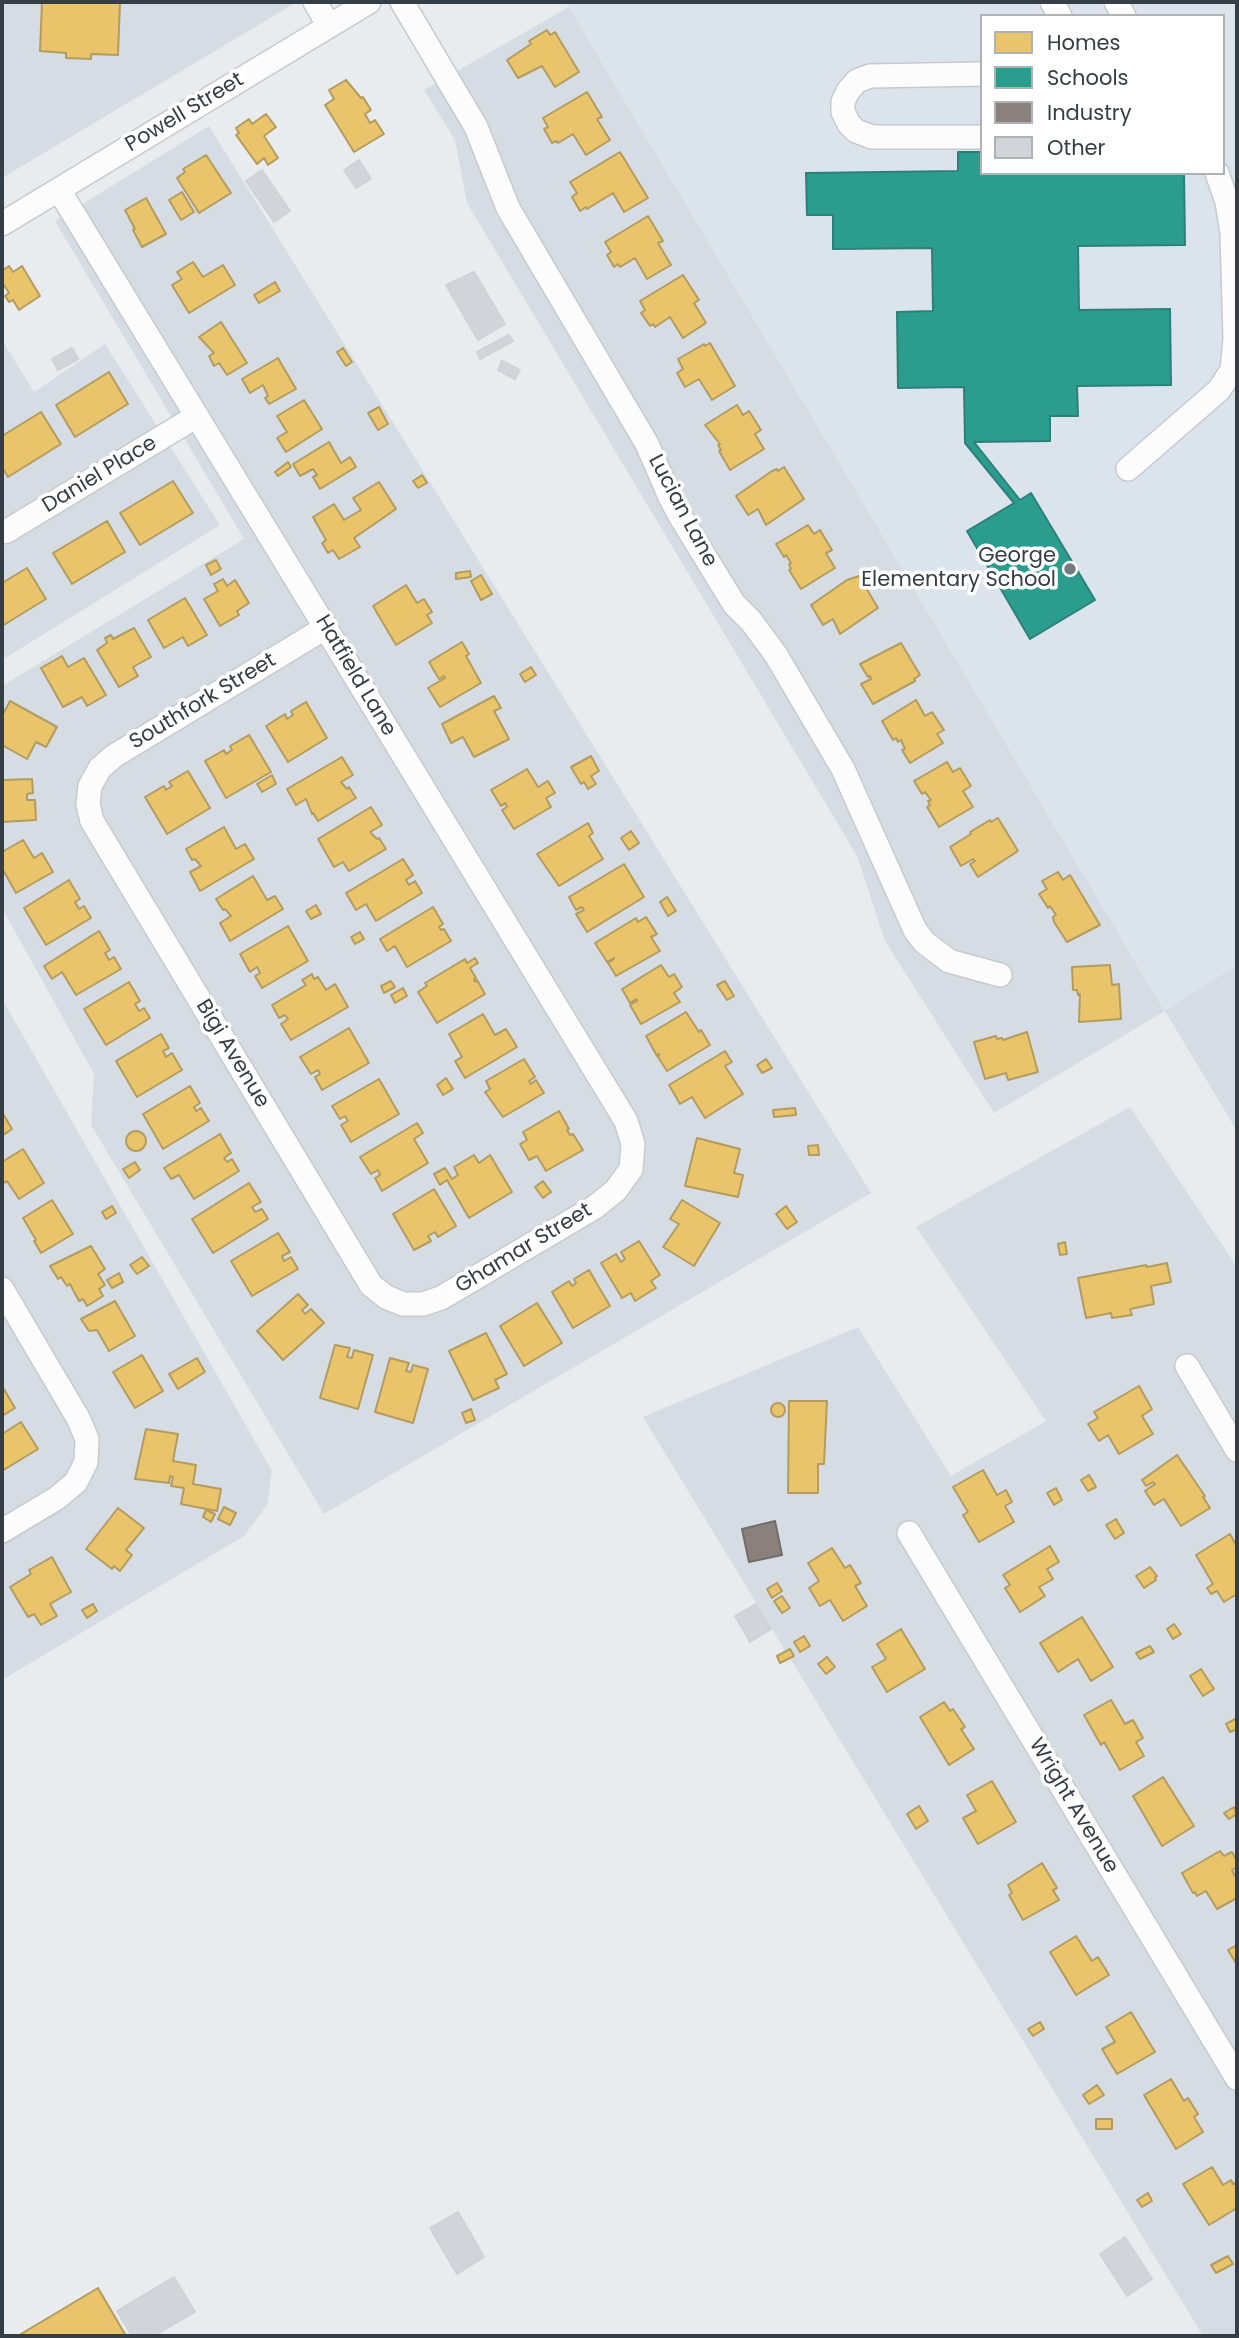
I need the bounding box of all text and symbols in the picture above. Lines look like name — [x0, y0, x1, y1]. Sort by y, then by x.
legend — [980, 14, 1225, 175]
text: Homes — [1047, 28, 1121, 57]
text: Schools — [1047, 63, 1129, 92]
street label: Powell Street — [121, 68, 249, 158]
text: Industry — [1047, 98, 1132, 127]
text: Other — [1047, 133, 1105, 162]
street label: Daniel Place — [38, 431, 162, 519]
street label: Lucian Lane — [642, 451, 722, 571]
place label: George Elementary School — [861, 544, 1056, 594]
marker: George Elementary School — [1062, 561, 1078, 577]
street label: Hatfield Lane — [309, 611, 401, 741]
street label: Southfork Street — [125, 648, 281, 756]
street label: Bigi Avenue — [190, 995, 274, 1113]
street label: Ghamar Street — [451, 1198, 597, 1300]
street label: Wright Avenue — [1023, 1734, 1123, 1878]

